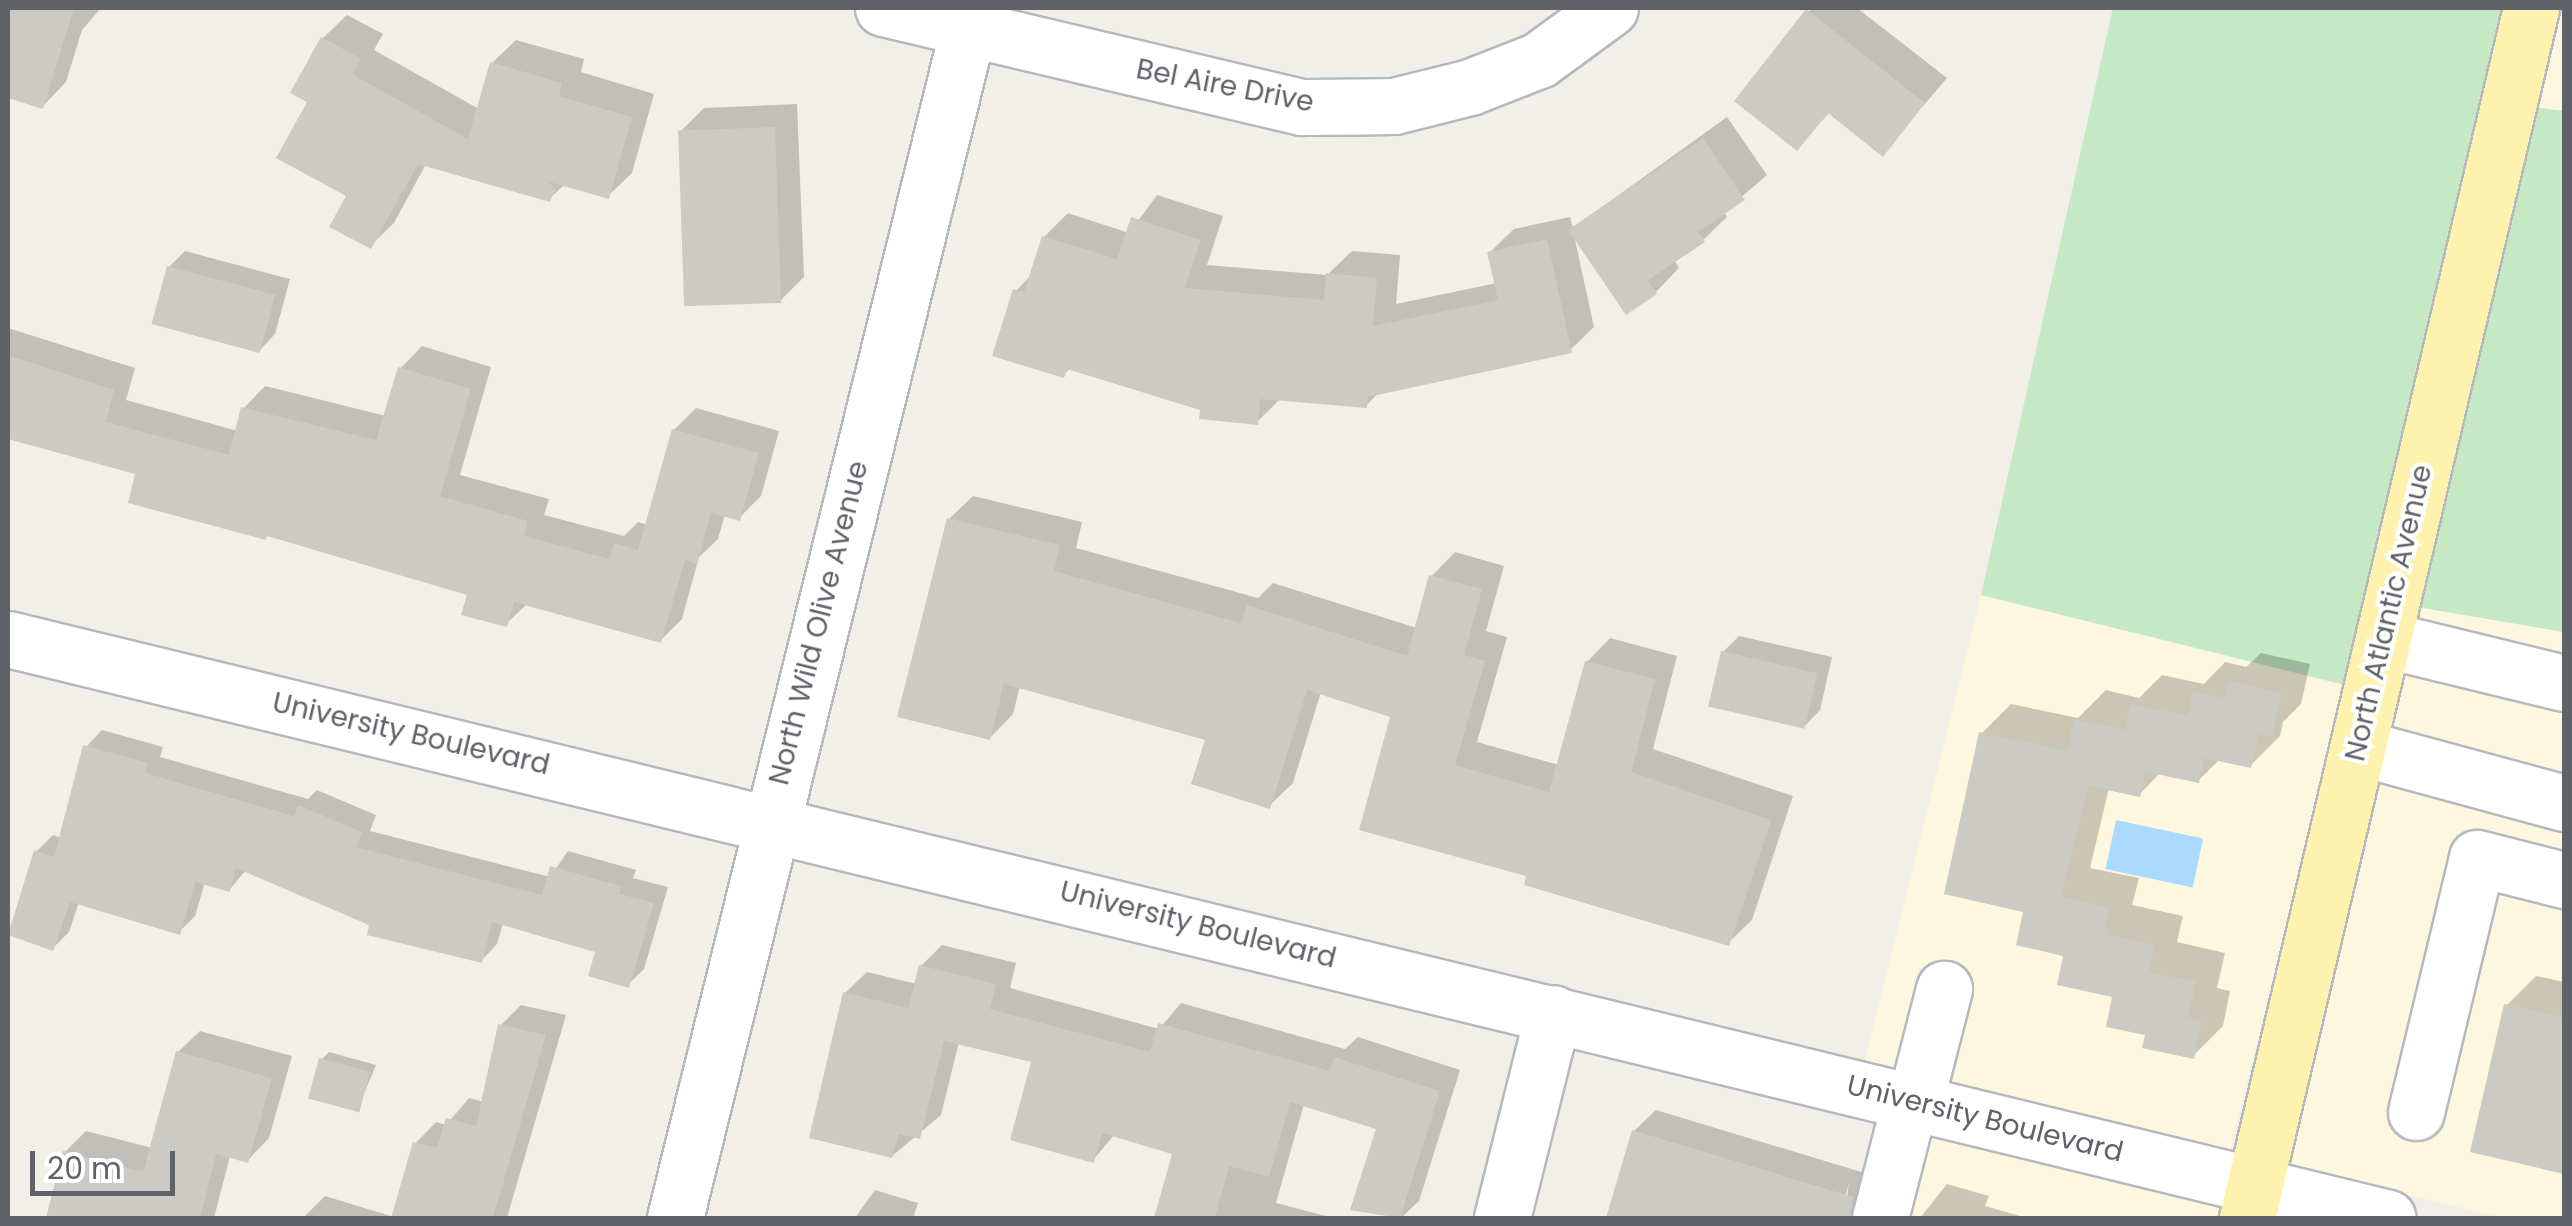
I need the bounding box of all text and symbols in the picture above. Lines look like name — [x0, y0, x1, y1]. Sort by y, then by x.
street label: Bel Aire Drive — [1133, 52, 1317, 120]
street label: North Wild Olive Avenue — [762, 458, 876, 788]
street label: North Atlantic Avenue — [2339, 462, 2439, 764]
street label: University Boulevard — [269, 686, 553, 782]
street label: University Boulevard — [1056, 874, 1340, 976]
street label: University Boulevard — [1843, 1068, 2127, 1170]
scale bar — [35, 1131, 180, 1193]
text: 20 m — [47, 1147, 122, 1190]

